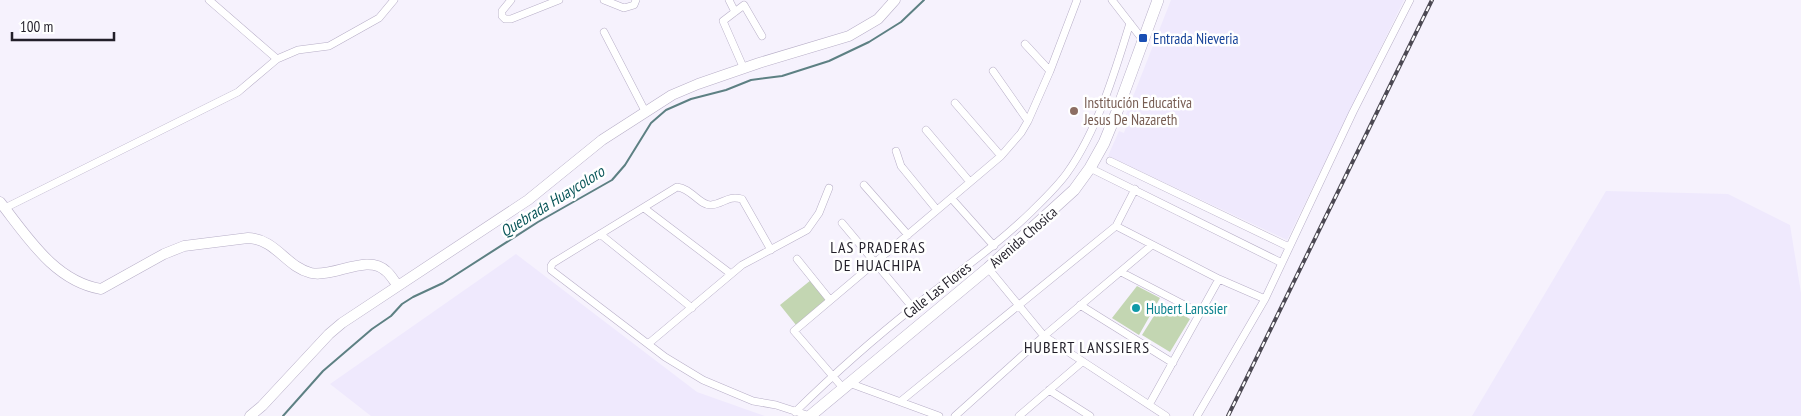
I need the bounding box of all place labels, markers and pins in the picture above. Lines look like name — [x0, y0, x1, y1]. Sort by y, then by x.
place label: Entrada Nieveria — [1153, 29, 1239, 48]
marker: Entrada Nieveria — [1137, 32, 1149, 44]
place label: Institución Educativa Jesus De Nazareth — [1083, 93, 1192, 129]
marker: Institución Educativa Jesus De Nazareth — [1068, 105, 1080, 117]
place label: Hubert Lanssier — [1146, 299, 1228, 318]
marker: Hubert Lanssier — [1130, 302, 1142, 314]

